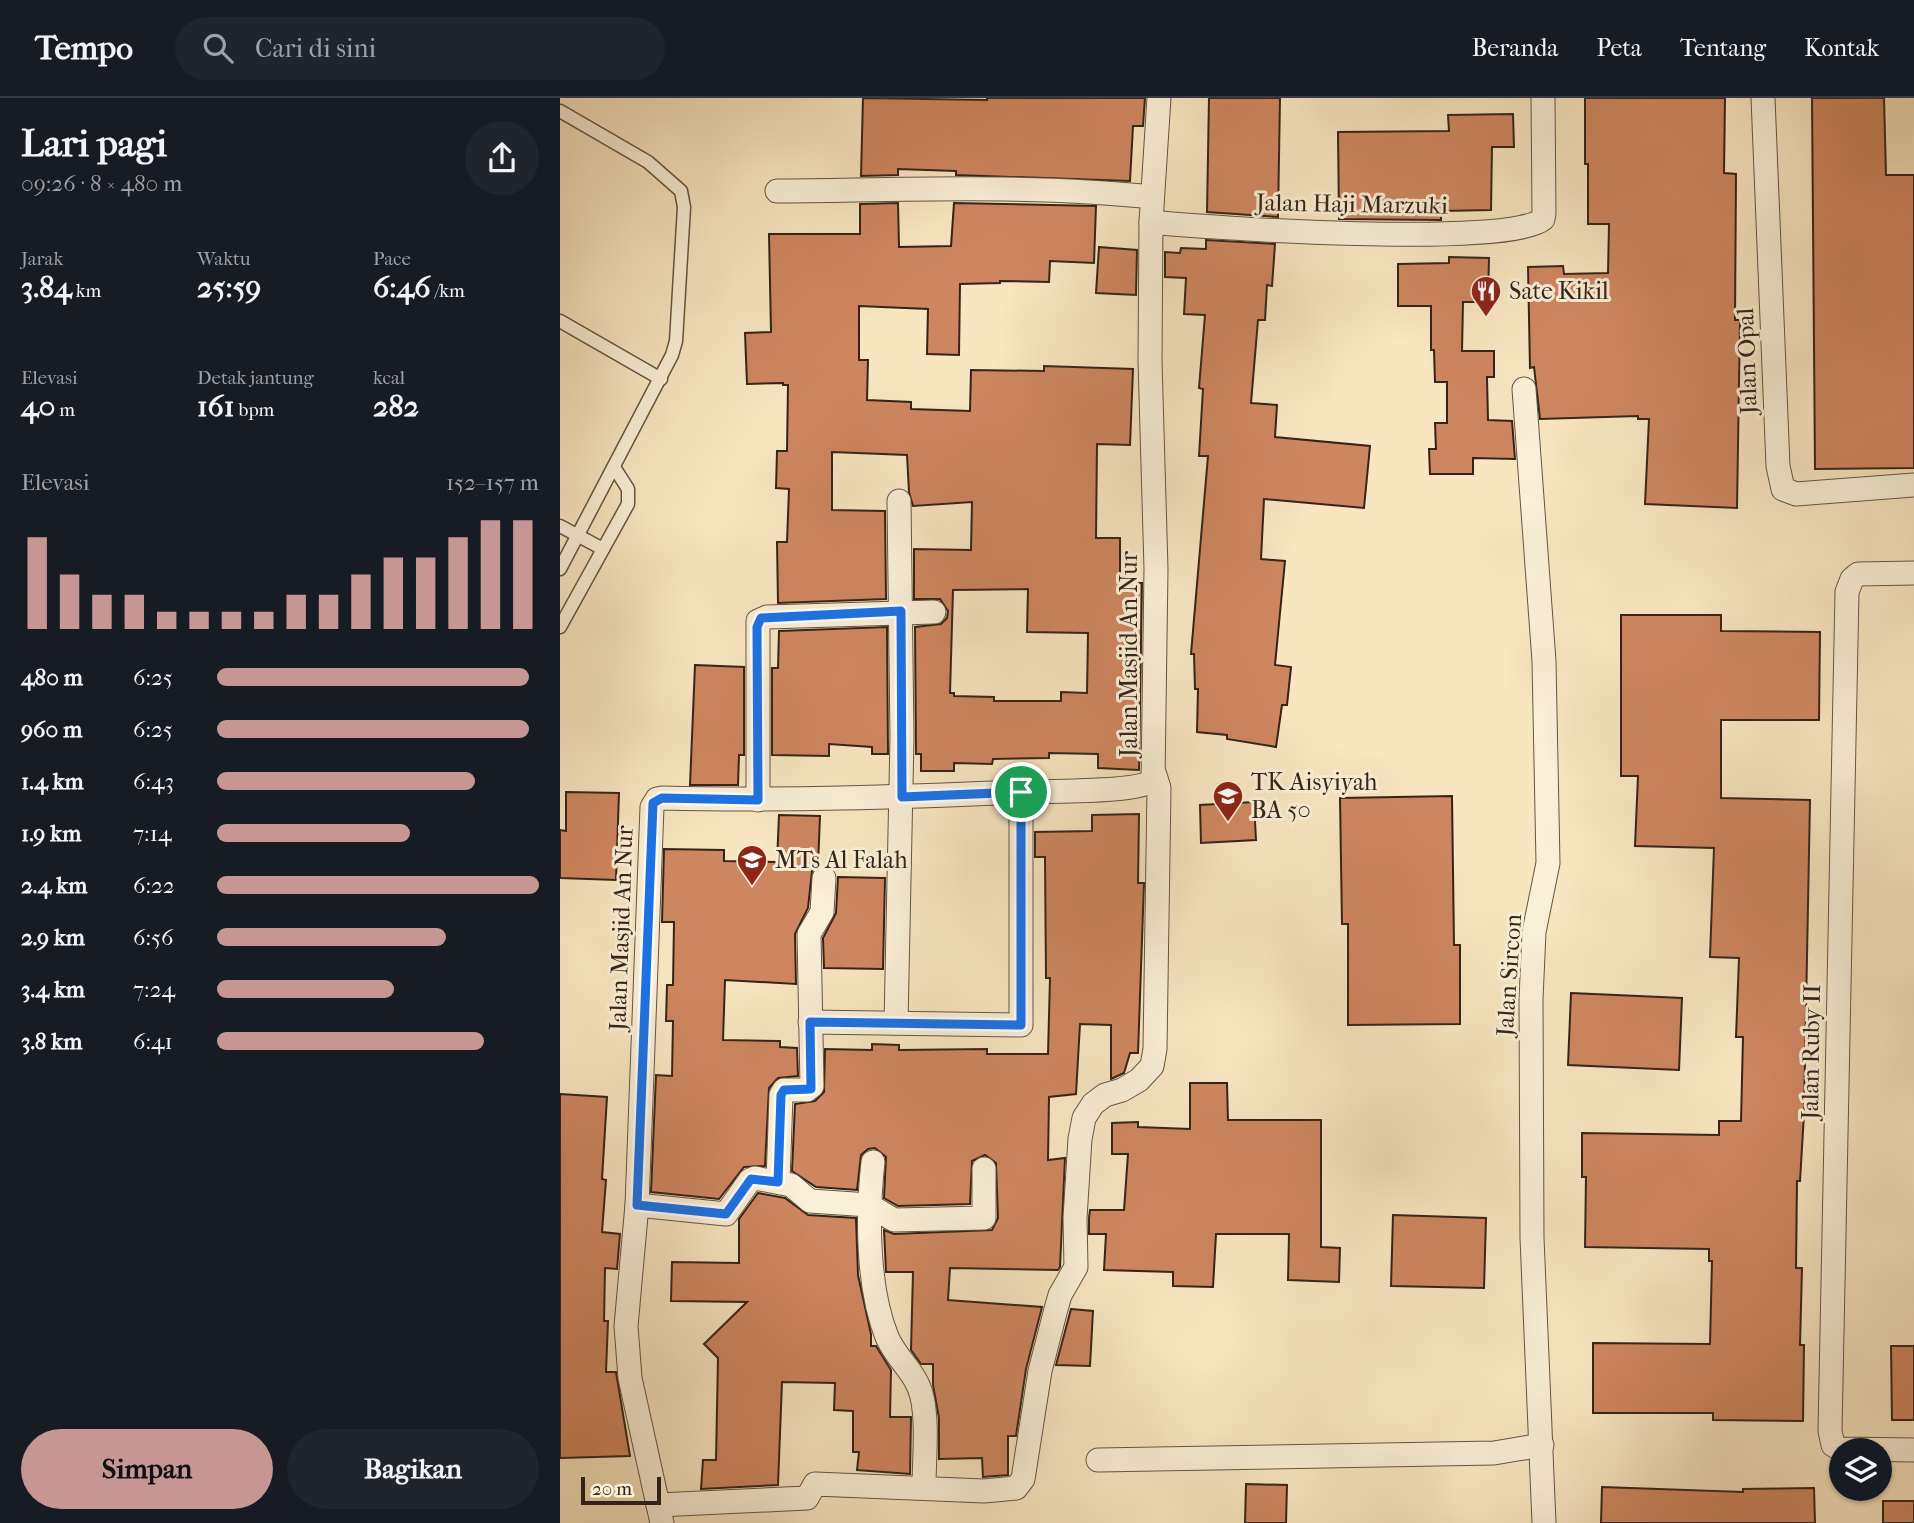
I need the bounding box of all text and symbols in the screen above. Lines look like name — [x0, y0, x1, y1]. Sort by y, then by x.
search box — [175, 17, 665, 80]
text: Tempo — [35, 29, 133, 68]
icon: search — [199, 29, 237, 67]
text: Cari di sini — [255, 33, 376, 64]
text: Beranda — [1472, 34, 1558, 62]
text: Peta — [1596, 34, 1642, 62]
text: Tentang — [1680, 34, 1766, 62]
text: Kontak — [1804, 34, 1879, 62]
text: Lari pagi — [21, 121, 167, 166]
button: share — [465, 121, 539, 195]
text: 09:26 · 8 × 480 m — [21, 170, 182, 197]
street label: Jalan Haji Marzuki — [1254, 188, 1448, 220]
text: Jarak — [21, 248, 63, 270]
text: Waktu — [197, 248, 250, 270]
text: Pace — [373, 248, 411, 270]
text: 3.84 — [21, 270, 72, 305]
text: 25:59 — [197, 270, 261, 305]
text: 6:46 — [373, 270, 430, 305]
restaurant icon: Sate Kikil — [1469, 274, 1503, 318]
place label: Sate Kikil — [1509, 277, 1609, 305]
text: km — [72, 280, 101, 302]
text: /km — [430, 280, 465, 302]
street label: Jalan Opal — [1731, 307, 1763, 417]
text: Elevasi — [21, 367, 78, 389]
text: Detak jantung — [197, 367, 314, 389]
text: kcal — [373, 367, 405, 389]
text: 40 — [21, 389, 55, 424]
text: 161 — [197, 389, 234, 424]
text: 282 — [373, 389, 419, 424]
text: m — [55, 399, 75, 421]
text: bpm — [234, 399, 274, 421]
text: Elevasi — [21, 469, 90, 496]
text: 152–157 m — [446, 469, 539, 496]
street label: Jalan Masjid An Nur — [1115, 550, 1143, 759]
text: 480 m — [21, 664, 83, 691]
text: 6:25 — [133, 664, 173, 691]
text: 960 m — [21, 716, 82, 743]
text: 6:25 — [133, 716, 173, 743]
pin — [991, 762, 1051, 822]
text: 1.4 km — [21, 768, 84, 795]
text: 6:43 — [133, 768, 174, 795]
place label: TK Aisyiyah BA 50 — [1251, 768, 1378, 824]
icon: arrive — [1002, 773, 1040, 811]
school or university icon: TK Aisyiyah BA 50 — [1211, 779, 1245, 823]
text: 1.9 km — [21, 820, 81, 847]
text: 7:14 — [133, 820, 171, 847]
street label: Jalan Masjid An Nur — [603, 824, 639, 1033]
school or university icon: MTs Al Falah — [735, 843, 769, 887]
place label: MTs Al Falah — [775, 846, 908, 874]
text: 2.4 km — [21, 872, 87, 899]
text: 6:22 — [133, 872, 175, 899]
street label: Jalan Sircon — [1491, 913, 1527, 1039]
text: 2.9 km — [21, 924, 85, 951]
text: 6:56 — [133, 924, 173, 951]
text: 3.4 km — [21, 976, 85, 1003]
text: 7:24 — [133, 976, 175, 1003]
street label: Jalan Ruby II — [1796, 984, 1826, 1122]
text: 3.8 km — [21, 1028, 82, 1055]
text: 6:41 — [133, 1028, 173, 1055]
button: Simpan — [21, 1429, 273, 1509]
button: Bagikan — [287, 1429, 539, 1509]
map controls — [1829, 1438, 1892, 1501]
button: layers — [1829, 1438, 1892, 1501]
scale bar — [581, 1474, 662, 1506]
text: 20 m — [592, 1478, 632, 1500]

